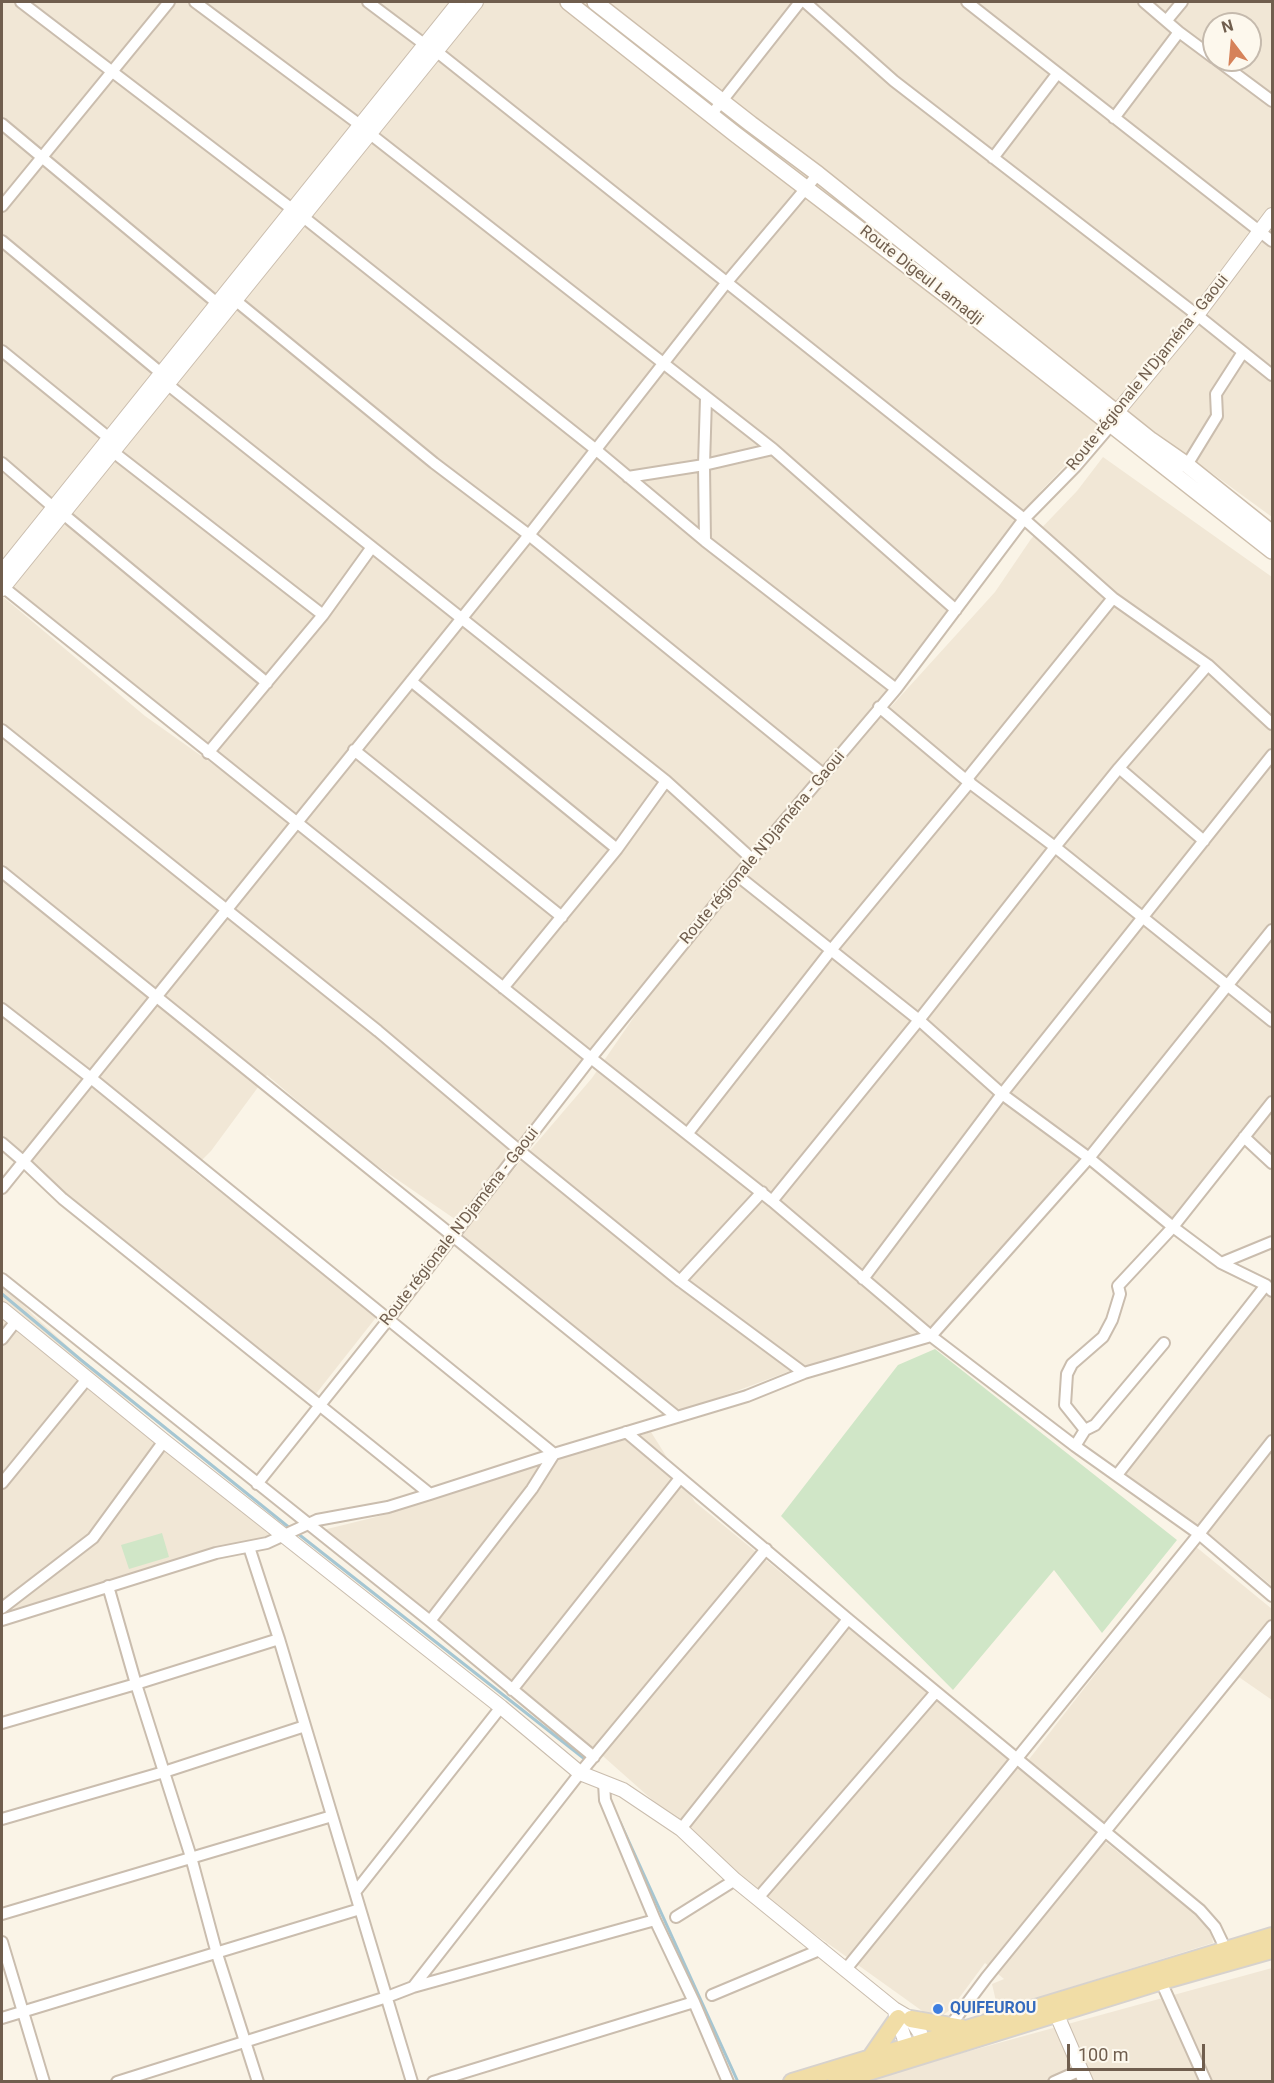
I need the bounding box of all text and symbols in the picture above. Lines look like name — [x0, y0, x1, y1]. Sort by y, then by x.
north arrow — [1202, 12, 1262, 72]
text: N — [1219, 15, 1235, 37]
street label: Route Digeul Lamadji — [856, 222, 986, 330]
street label: Route régionale N'Djaména - Gaoui — [1063, 271, 1233, 475]
street label: Route régionale N'Djaména - Gaoui — [677, 748, 849, 948]
street label: Route régionale N'Djaména - Gaoui — [377, 1124, 543, 1330]
place label: QUIFEUROU — [950, 1999, 1036, 2019]
marker: QUIFEUROU — [931, 2002, 945, 2016]
scale bar — [1070, 2032, 1208, 2070]
text: 100 m — [1078, 2044, 1129, 2065]

